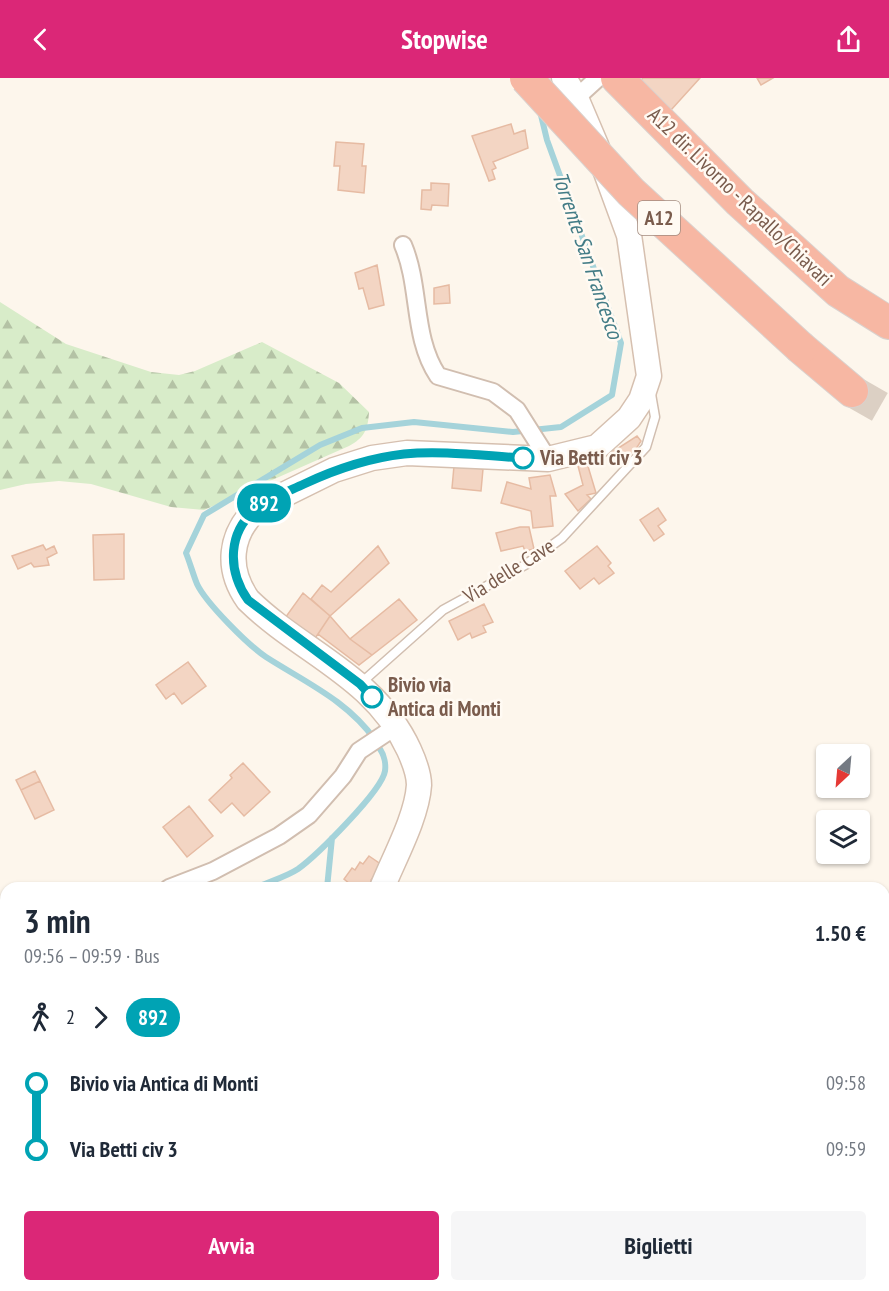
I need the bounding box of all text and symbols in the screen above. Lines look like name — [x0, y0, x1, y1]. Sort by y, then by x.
text: Stopwise — [401, 22, 488, 56]
icon: back — [24, 23, 57, 56]
icon: share — [832, 23, 865, 56]
street label: A12 dir. Livorno - Rapallo/Chiavari — [642, 101, 838, 293]
water label: Torrente San Francesco — [546, 168, 630, 343]
road number: A12 — [638, 201, 680, 235]
place label: Via Betti civ 3 — [539, 444, 643, 471]
marker: Via Betti civ 3 — [512, 447, 534, 469]
line badge: 892 — [230, 484, 298, 522]
text: 892 — [249, 490, 279, 517]
street label: Via delle Cave — [457, 532, 559, 610]
place label: Bivio via Antica di Monti — [387, 671, 501, 722]
marker: Bivio via Antica di Monti — [361, 686, 383, 708]
north arrow — [816, 744, 870, 798]
map controls — [816, 744, 870, 864]
button: layers — [816, 810, 870, 864]
text: 3 min — [24, 899, 91, 942]
text: 1.50 € — [815, 919, 866, 947]
text: 09:56 – 09:59 · Bus — [24, 943, 159, 969]
icon: walk — [24, 1001, 57, 1034]
icon: forward — [84, 1001, 117, 1034]
text: 2 — [66, 1004, 75, 1030]
text: 892 — [138, 1004, 168, 1031]
text: Bivio via Antica di Monti — [70, 1069, 258, 1097]
text: 09:58 — [826, 1070, 866, 1096]
text: Via Betti civ 3 — [70, 1135, 178, 1163]
text: 09:59 — [826, 1136, 866, 1162]
button: Avvia — [24, 1211, 439, 1280]
button: Biglietti — [451, 1211, 866, 1280]

